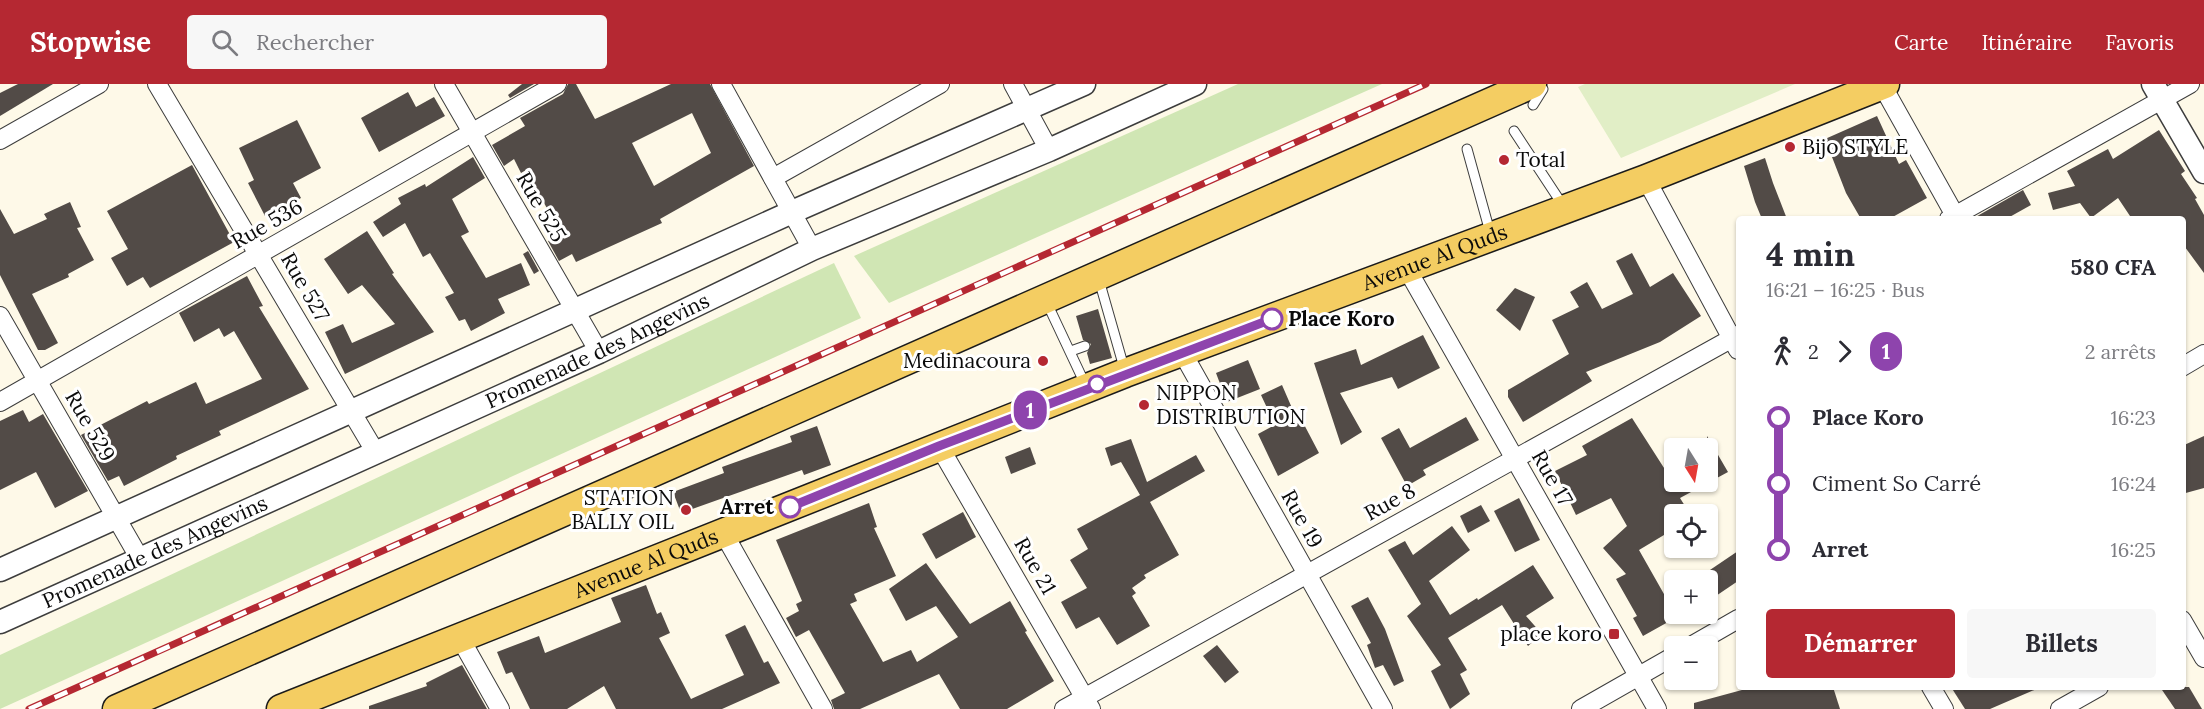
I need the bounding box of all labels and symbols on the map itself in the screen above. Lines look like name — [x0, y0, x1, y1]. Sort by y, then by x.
place label: Bijo STYLE — [1802, 133, 1908, 160]
marker: Bijo STYLE — [1783, 140, 1797, 154]
place label: Total — [1516, 146, 1565, 173]
marker: Total — [1497, 153, 1511, 167]
street label: Rue 525 — [511, 167, 572, 247]
street label: Rue 536 — [226, 192, 307, 255]
street label: Avenue Al Quds — [1357, 218, 1511, 297]
street label: Rue 527 — [275, 248, 336, 326]
street label: Promenade des Angevins — [481, 287, 714, 414]
place label: Place Koro — [1288, 305, 1395, 332]
marker: Place Koro — [1261, 308, 1283, 330]
place label: Medinacoura — [903, 347, 1031, 374]
marker: Medinacoura — [1036, 354, 1050, 368]
unlabelled marker — [1088, 375, 1106, 393]
place label: NIPPON DISTRIBUTION — [1156, 379, 1306, 430]
street label: Rue 529 — [59, 385, 121, 466]
line badge: 1 — [1010, 390, 1050, 430]
marker: NIPPON DISTRIBUTION — [1137, 398, 1151, 412]
north arrow — [1664, 438, 1718, 492]
street label: Rue 17 — [1526, 445, 1579, 511]
street label: Rue 8 — [1359, 477, 1420, 527]
place label: STATION BALLY OIL — [571, 484, 674, 535]
street label: Rue 19 — [1275, 485, 1329, 553]
street label: Promenade des Angevins — [38, 489, 272, 614]
place label: Arret — [720, 493, 774, 520]
marker: Arret — [779, 496, 801, 518]
marker: STATION BALLY OIL — [679, 503, 693, 517]
street label: Avenue Al Quds — [569, 522, 722, 604]
street label: Rue 21 — [1008, 532, 1063, 599]
place label: place koro — [1500, 620, 1602, 647]
marker: place koro — [1607, 627, 1621, 641]

